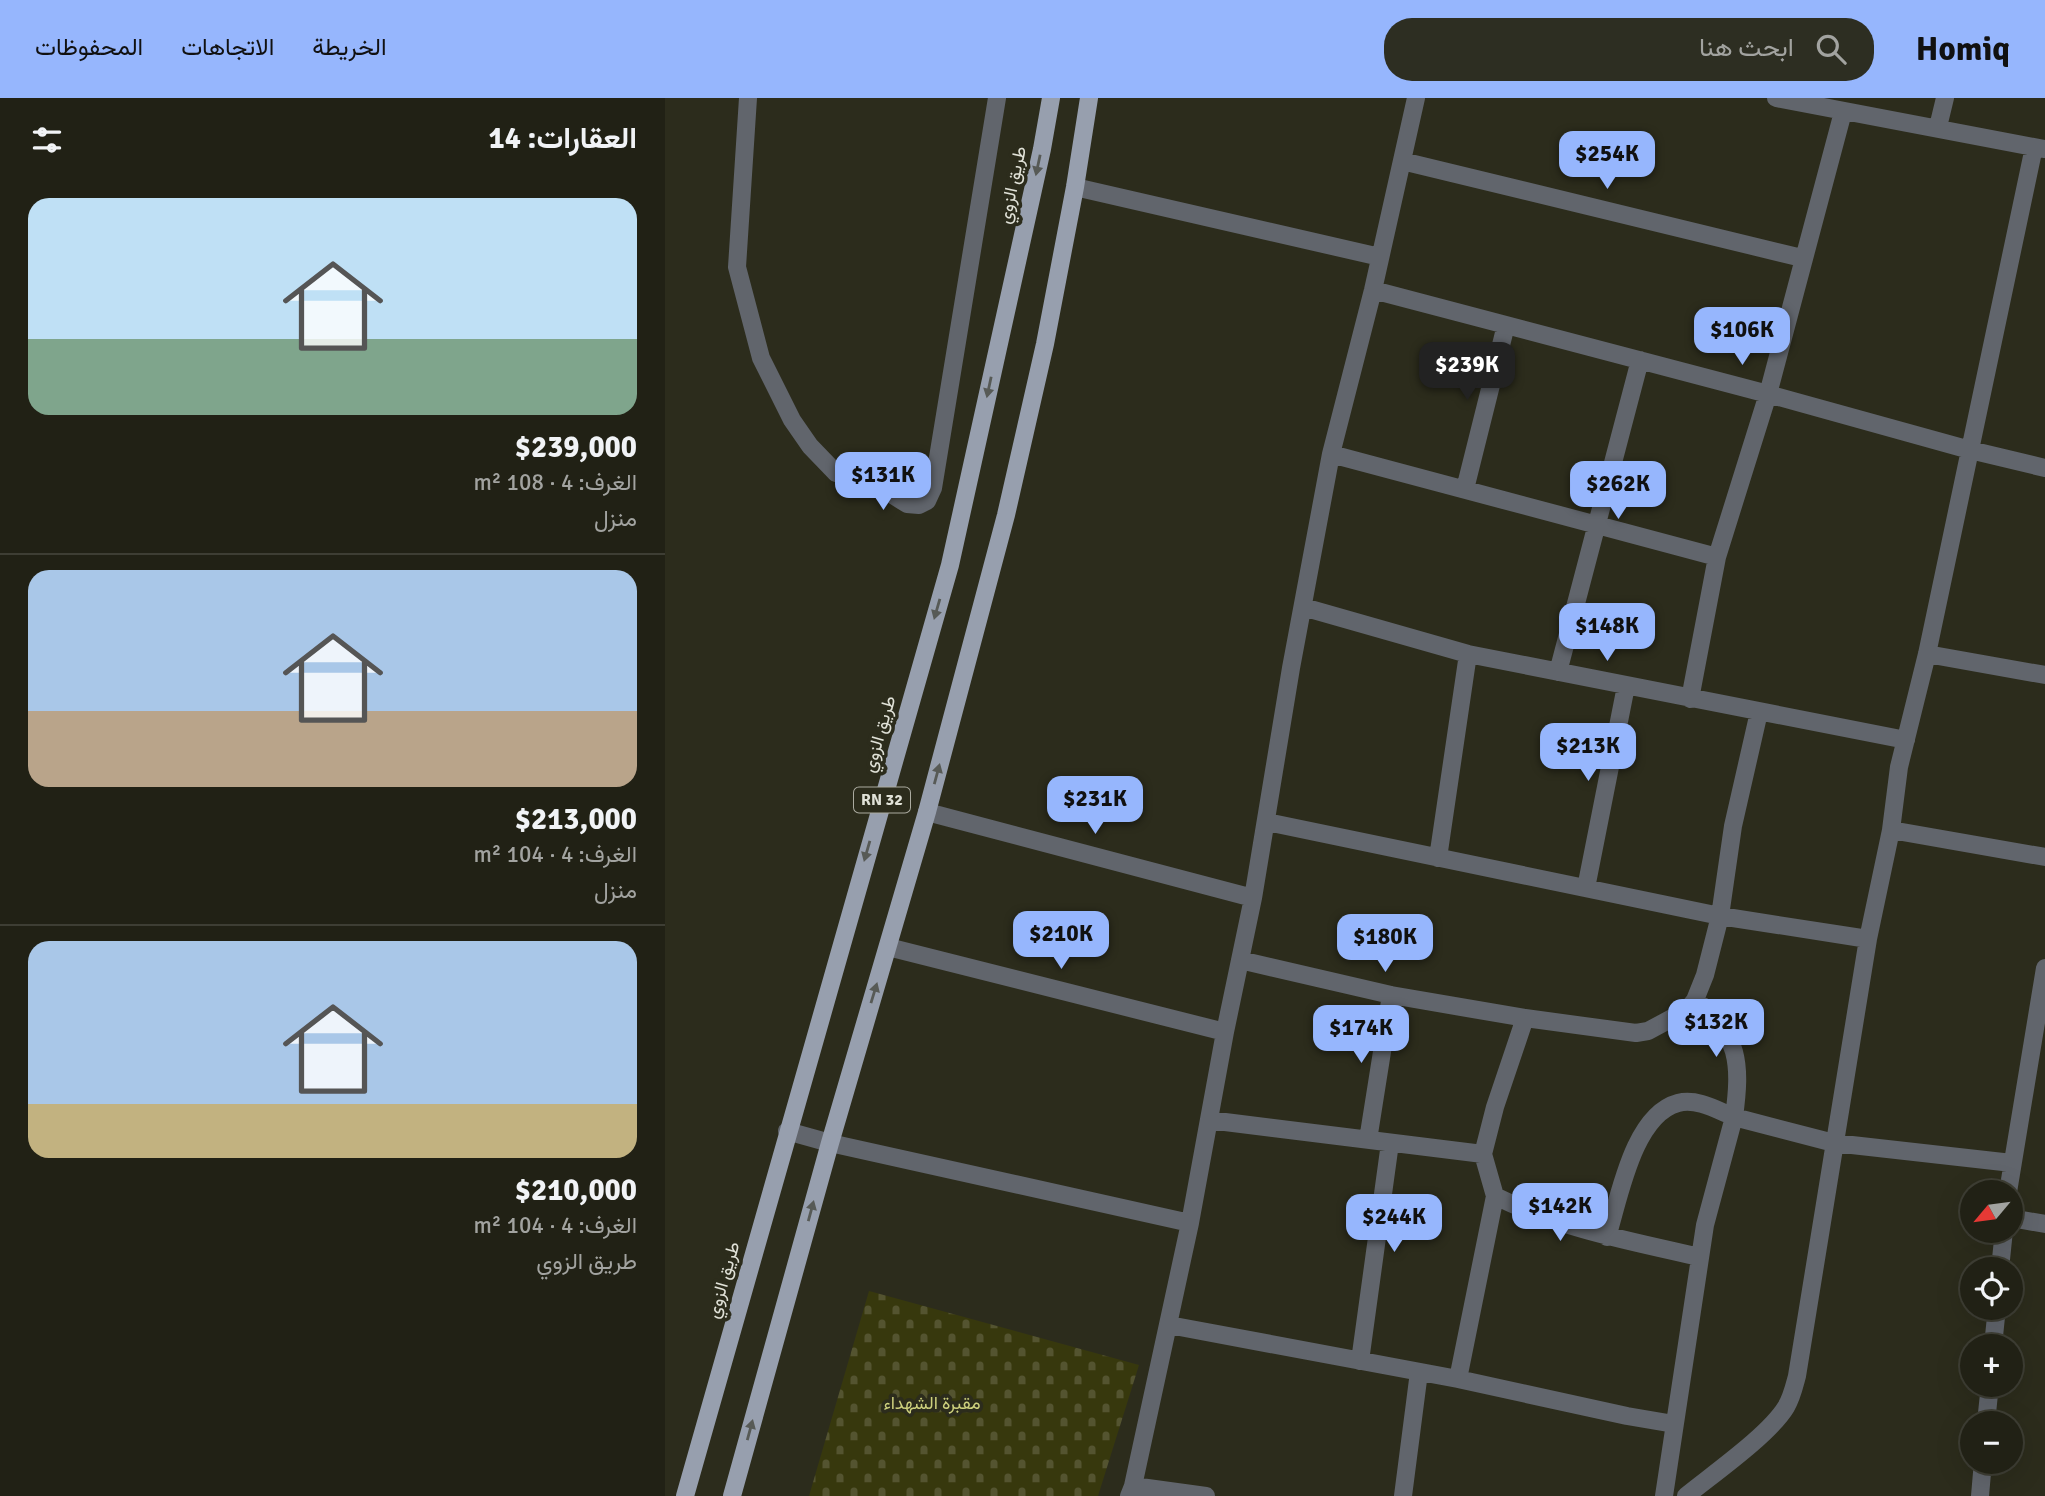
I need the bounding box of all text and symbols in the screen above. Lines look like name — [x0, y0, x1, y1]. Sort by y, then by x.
search box — [1384, 18, 1874, 81]
text: Homiq — [1916, 29, 2010, 70]
icon: search — [1812, 30, 1850, 68]
text: المحفوظات — [35, 32, 143, 62]
text: الاتجاهات — [181, 32, 274, 62]
text: الخريطة — [312, 32, 387, 62]
text: ابحث هنا — [1699, 32, 1794, 64]
text: العقارات: 14 — [489, 120, 637, 157]
icon: filters — [28, 121, 66, 159]
pin: $254K — [1558, 132, 1656, 191]
text: $254K — [1575, 139, 1639, 168]
street label: طريق الزوي — [993, 144, 1035, 227]
one-way arrow — [1032, 154, 1043, 176]
icon: home — [270, 243, 396, 369]
pin: $106K — [1693, 308, 1791, 367]
text: $106K — [1710, 315, 1774, 344]
pin: $239K — [1418, 342, 1516, 402]
text: $239K — [1435, 350, 1499, 379]
one-way arrow — [983, 376, 994, 398]
text: $239,000 — [515, 429, 637, 466]
pin: $131K — [834, 452, 932, 512]
text: $131K — [851, 460, 915, 489]
pin: $262K — [1569, 462, 1667, 521]
text: الغرف: 4 · 108 m² — [474, 468, 637, 497]
text: $262K — [1586, 469, 1650, 498]
text: منزل — [594, 504, 637, 533]
one-way arrow — [931, 598, 942, 620]
pin: $148K — [1558, 603, 1656, 663]
text: $148K — [1575, 611, 1639, 640]
icon: home — [270, 615, 396, 741]
street label: طريق الزوي — [858, 693, 904, 776]
pin: $213K — [1539, 724, 1637, 783]
text: $213K — [1556, 731, 1620, 760]
one-way arrow — [932, 763, 943, 785]
pin: $231K — [1046, 776, 1144, 836]
text: $231K — [1063, 784, 1127, 813]
road number: RN 32 — [854, 788, 910, 813]
text: $213,000 — [515, 801, 637, 838]
text: الغرف: 4 · 104 m² — [474, 840, 637, 869]
one-way arrow — [862, 841, 872, 862]
text: منزل — [594, 876, 637, 905]
pin: $210K — [1012, 912, 1110, 971]
pin: $180K — [1336, 914, 1434, 974]
text: $210K — [1029, 919, 1093, 948]
text: $180K — [1353, 922, 1417, 951]
one-way arrow — [870, 982, 880, 1003]
icon: home — [270, 986, 396, 1112]
pin: $132K — [1667, 1000, 1765, 1059]
pin: $174K — [1312, 1006, 1410, 1065]
text: $132K — [1684, 1007, 1748, 1036]
text: $174K — [1329, 1013, 1393, 1042]
text: $210,000 — [515, 1172, 637, 1209]
north arrow — [1960, 1180, 2023, 1242]
map controls — [1960, 1180, 2023, 1474]
pin: $142K — [1511, 1184, 1609, 1243]
text: $142K — [1528, 1191, 1592, 1220]
pin: $244K — [1345, 1194, 1443, 1254]
one-way arrow — [806, 1200, 816, 1221]
text: $244K — [1362, 1202, 1426, 1231]
text: الغرف: 4 · 104 m² — [474, 1211, 637, 1240]
street label: طريق الزوي — [702, 1239, 748, 1322]
text: طريق الزوي — [536, 1247, 637, 1276]
button: locate — [1960, 1257, 2023, 1320]
button: + — [1960, 1334, 2023, 1397]
park label: مقبرة الشهداء — [883, 1392, 981, 1414]
button: − — [1960, 1411, 2023, 1474]
one-way arrow — [745, 1419, 756, 1441]

